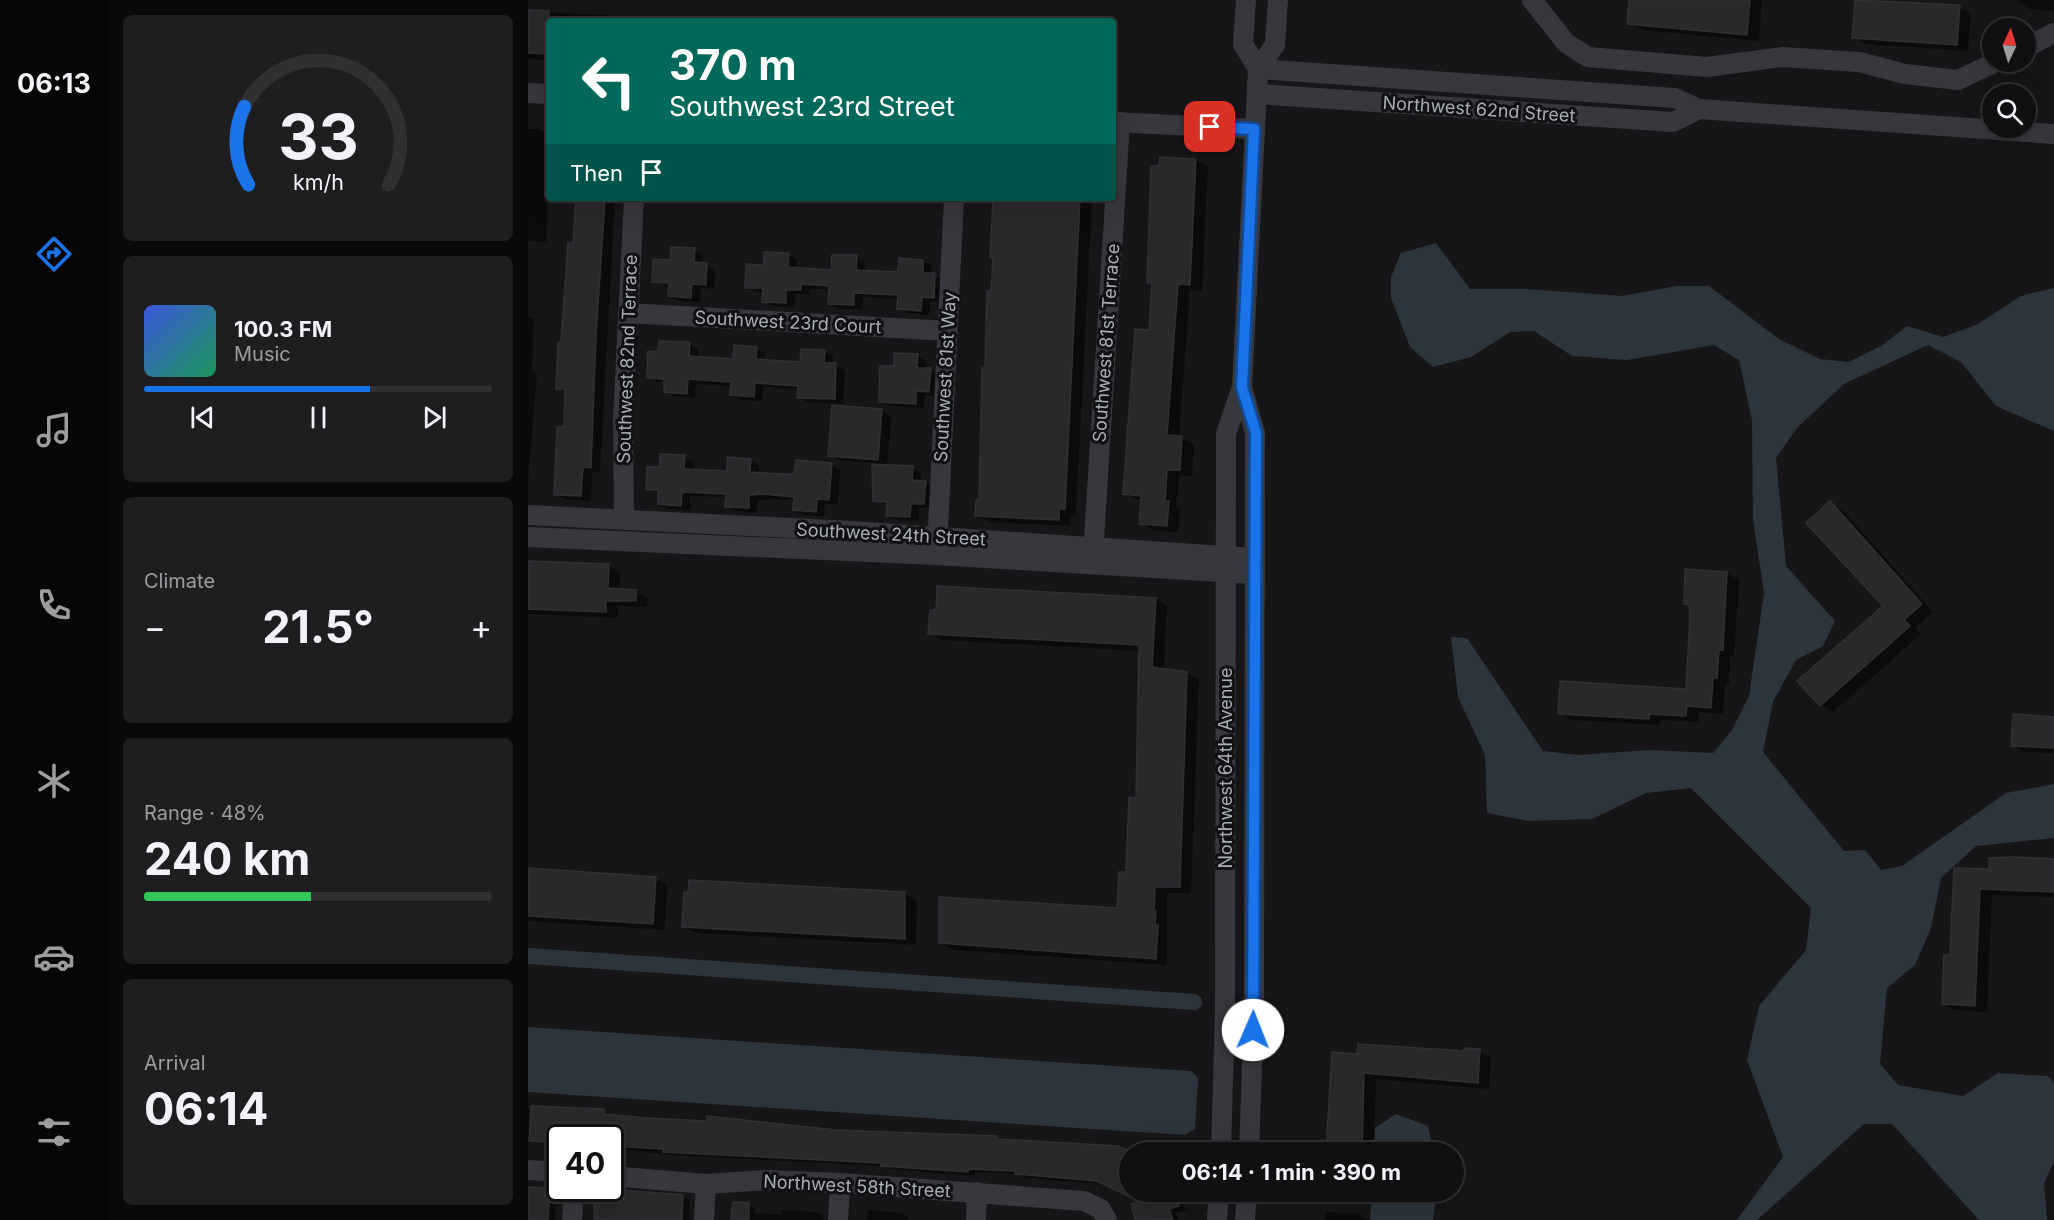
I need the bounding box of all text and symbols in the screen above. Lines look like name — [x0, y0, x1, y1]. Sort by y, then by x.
north arrow — [1982, 18, 2036, 72]
map controls — [1982, 18, 2036, 138]
text: 370 m — [669, 39, 796, 90]
icon: left — [570, 42, 648, 120]
text: 06:13 — [17, 67, 91, 100]
button: search — [1982, 84, 2036, 138]
text: Southwest 23rd Street — [669, 90, 954, 123]
street label: Northwest 62nd Street — [1382, 92, 1576, 126]
text: 33 — [278, 99, 358, 174]
pin — [1184, 101, 1235, 152]
icon: arrive — [1193, 110, 1226, 143]
icon: arrive — [635, 156, 668, 189]
text: Then — [570, 160, 623, 186]
text: km/h — [293, 169, 343, 195]
icon: directions — [33, 233, 75, 275]
street label: Southwest 81st Terrace — [1089, 243, 1123, 443]
street label: Southwest 82nd Terrace — [613, 254, 641, 464]
street label: Southwest 81st Way — [930, 291, 960, 463]
street label: Southwest 23rd Court — [694, 307, 882, 337]
text: 100.3 FM — [234, 316, 332, 342]
text: Music — [234, 342, 291, 366]
icon: previous — [186, 401, 219, 434]
icon: pause — [302, 401, 335, 434]
icon: next — [418, 401, 451, 434]
icon: music — [33, 409, 75, 451]
street label: Southwest 24th Street — [796, 519, 986, 549]
text: Climate — [144, 569, 215, 593]
icon: phone — [33, 584, 75, 626]
text: 21.5° — [262, 599, 374, 654]
text: − — [144, 607, 166, 647]
text: + — [470, 607, 492, 647]
street label: Northwest 64th Avenue — [1215, 668, 1236, 868]
icon: climate — [33, 760, 75, 802]
text: Range · 48% — [144, 801, 266, 825]
text: 240 km — [144, 831, 310, 886]
icon: car — [33, 936, 75, 978]
position arrow — [1221, 998, 1285, 1062]
text: Arrival — [144, 1051, 206, 1075]
text: 06:14 — [144, 1081, 268, 1136]
icon: filters — [33, 1111, 75, 1153]
speed limit sign: 40 — [546, 1124, 624, 1202]
text: 06:14 · 1 min · 390 m — [1182, 1159, 1401, 1185]
street label: Northwest 58th Street — [763, 1171, 951, 1201]

